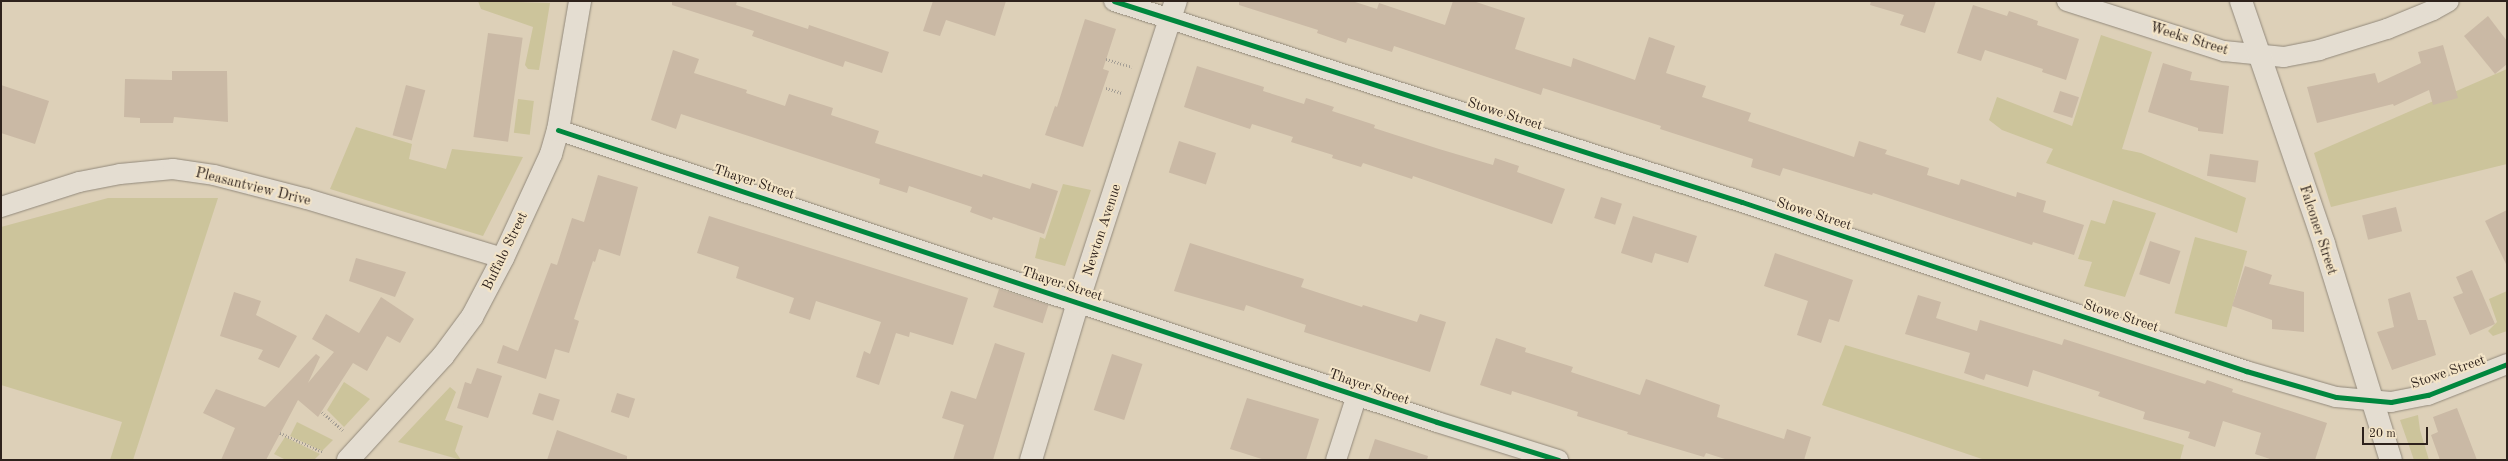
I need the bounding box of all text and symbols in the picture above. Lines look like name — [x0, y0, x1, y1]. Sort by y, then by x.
street label: Weeks Street — [2148, 19, 2230, 59]
street label: Stowe Street — [1465, 94, 1545, 134]
street label: Thayer Street — [711, 161, 797, 203]
street label: Pleasantview Drive — [194, 165, 312, 209]
street label: Newton Avenue — [1079, 182, 1125, 278]
street label: Falconer Street — [2296, 183, 2340, 277]
street label: Stowe Street — [1774, 194, 1854, 234]
street label: Buffalo Street — [479, 209, 531, 293]
street label: Thayer Street — [1019, 263, 1105, 305]
street label: Stowe Street — [2081, 296, 2161, 336]
street label: Stowe Street — [2408, 351, 2488, 393]
street label: Thayer Street — [1326, 365, 1412, 409]
scale bar — [2364, 419, 2430, 445]
text: 20 m — [2369, 428, 2396, 440]

